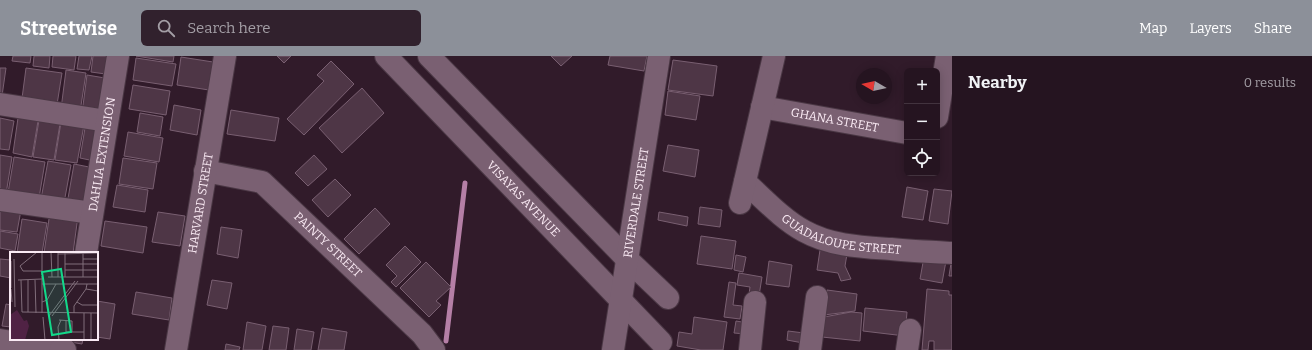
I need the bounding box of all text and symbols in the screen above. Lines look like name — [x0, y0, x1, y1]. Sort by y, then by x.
search box — [141, 10, 421, 46]
text: Streetwise — [20, 17, 117, 40]
icon: search — [155, 17, 177, 39]
text: Search here — [187, 19, 270, 37]
text: Map — [1139, 20, 1167, 37]
text: Layers — [1189, 20, 1232, 37]
text: Share — [1254, 20, 1292, 37]
north arrow — [856, 68, 892, 104]
map controls — [904, 68, 940, 176]
button: + — [904, 68, 940, 104]
text: Nearby — [968, 72, 1027, 93]
text: 0 results — [1244, 75, 1296, 90]
street label: DAHLIA EXTENSION — [86, 96, 118, 212]
button: − — [904, 104, 940, 140]
street label: GHANA STREET — [790, 105, 880, 135]
button: locate — [904, 140, 940, 176]
street label: RIVERDALE STREET — [621, 147, 652, 259]
street label: HARVARD STREET — [185, 152, 216, 254]
street label: VISAYAS AVENUE — [484, 158, 563, 239]
street label: PAINTY STREET — [291, 209, 365, 280]
street label: GUADALOUPE STREET — [779, 211, 902, 257]
inset map — [10, 252, 98, 340]

